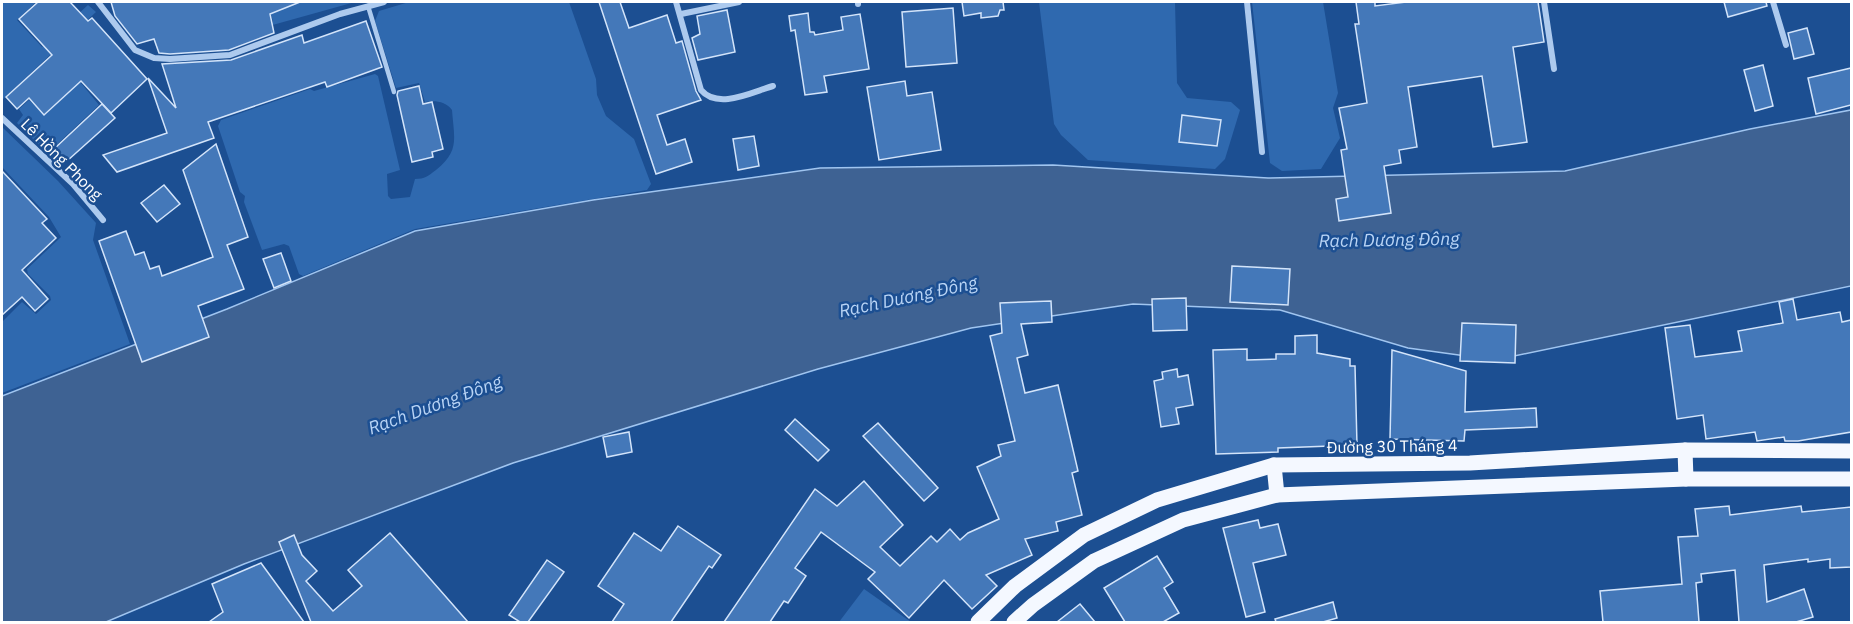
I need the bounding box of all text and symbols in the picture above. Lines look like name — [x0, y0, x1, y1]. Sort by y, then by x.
street label: Lê Hồng Phong — [17, 114, 107, 204]
water label: Rạch Dương Đông — [1318, 227, 1460, 252]
water label: Rạch Dương Đông — [837, 270, 980, 322]
water label: Rạch Dương Đông — [365, 369, 506, 439]
street label: Đường 30 Tháng 4 — [1326, 435, 1458, 457]

